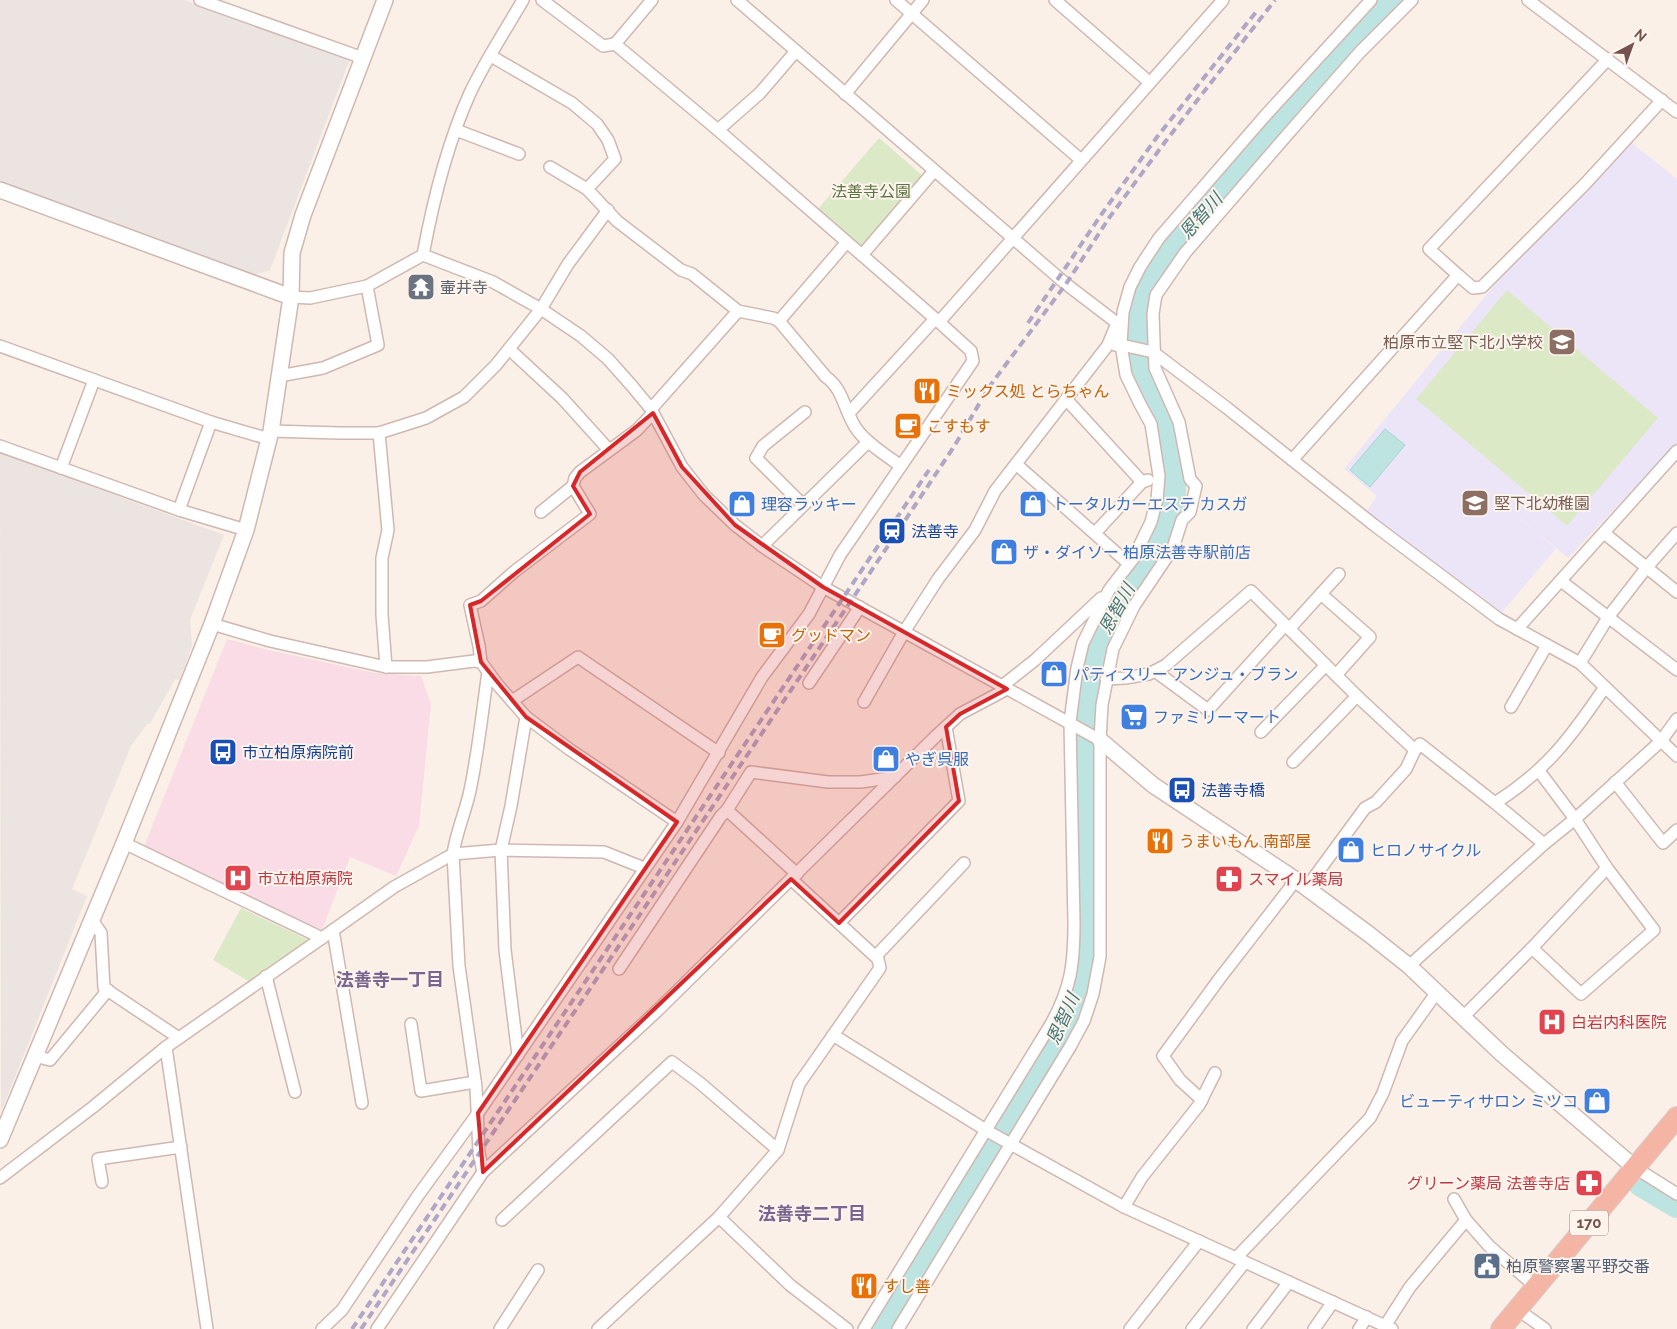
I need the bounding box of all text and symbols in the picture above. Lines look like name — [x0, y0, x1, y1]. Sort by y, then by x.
north arrow — [1607, 20, 1657, 70]
text: N — [1631, 26, 1650, 45]
park label: 法善寺公園 — [831, 182, 911, 201]
water label: 恩智川 — [1175, 187, 1228, 243]
temple icon: 壷井寺 — [406, 272, 436, 302]
place label: 壷井寺 — [440, 278, 488, 297]
school or university icon: 柏原市立堅下北小学校 — [1547, 327, 1577, 357]
place label: 柏原市立堅下北小学校 — [1383, 333, 1543, 352]
restaurant icon: ミックス処 とらちゃん — [912, 376, 942, 406]
place label: ミックス処 とらちゃん — [946, 382, 1110, 401]
cafe icon: こすもす — [893, 411, 923, 441]
place label: こすもす — [927, 417, 991, 436]
school or university icon: 堅下北幼稚園 — [1460, 488, 1490, 518]
shop icon: 理容ラッキー — [727, 489, 757, 519]
shop icon: トータルカーエステ カスガ — [1018, 489, 1048, 519]
place label: 堅下北幼稚園 — [1494, 494, 1590, 513]
place label: 理容ラッキー — [761, 495, 857, 514]
place label: トータルカーエステ カスガ — [1052, 495, 1248, 514]
station icon: 法善寺 — [877, 516, 907, 546]
place label: 法善寺 — [911, 522, 959, 541]
shop icon: ザ・ダイソー 柏原法善寺駅前店 — [989, 537, 1019, 567]
place label: ザ・ダイソー 柏原法善寺駅前店 — [1023, 543, 1251, 562]
water label: 恩智川 — [1094, 578, 1140, 637]
cafe icon: グッドマン — [757, 620, 787, 650]
place label: グッドマン — [791, 626, 871, 645]
shop icon: パティスリー アンジュ・ブラン — [1039, 659, 1069, 689]
place label: パティスリー アンジュ・ブラン — [1073, 665, 1298, 684]
supermarket icon: ファミリーマート — [1119, 702, 1149, 732]
place label: ファミリーマート — [1153, 708, 1281, 727]
bus stop icon: 市立柏原病院前 — [208, 737, 238, 767]
place label: 市立柏原病院前 — [242, 743, 354, 762]
shop icon: やぎ呉服 — [871, 744, 901, 774]
place label: やぎ呉服 — [905, 750, 969, 769]
bus stop icon: 法善寺橋 — [1167, 775, 1197, 805]
place label: 法善寺橋 — [1201, 781, 1265, 800]
restaurant icon: うまいもん 南部屋 — [1145, 826, 1175, 856]
place label: うまいもん 南部屋 — [1179, 832, 1311, 851]
shop icon: ヒロノサイクル — [1336, 835, 1366, 865]
place label: ヒロノサイクル — [1370, 841, 1481, 860]
hospital icon: 市立柏原病院 — [223, 863, 253, 893]
pharmacy icon: スマイル薬局 — [1214, 864, 1244, 894]
place label: 市立柏原病院 — [257, 869, 353, 888]
place label: スマイル薬局 — [1248, 870, 1344, 889]
district label: 法善寺一丁目 — [336, 969, 444, 990]
water label: 恩智川 — [1042, 988, 1084, 1048]
hospital icon: 白岩内科医院 — [1537, 1007, 1567, 1037]
place label: 白岩内科医院 — [1571, 1013, 1667, 1032]
shop icon: ビューティサロン ミツコ — [1582, 1086, 1612, 1116]
place label: ビューティサロン ミツコ — [1399, 1092, 1578, 1111]
pharmacy icon: グリーン薬局 法善寺店 — [1574, 1168, 1604, 1198]
place label: グリーン薬局 法善寺店 — [1407, 1174, 1570, 1193]
district label: 法善寺二丁目 — [758, 1203, 866, 1224]
road number: 170 — [1570, 1210, 1608, 1236]
public building icon: 柏原警察署平野交番 — [1472, 1251, 1502, 1281]
place label: 柏原警察署平野交番 — [1506, 1257, 1650, 1276]
restaurant icon: すし善 — [849, 1271, 879, 1301]
place label: すし善 — [883, 1277, 931, 1296]

